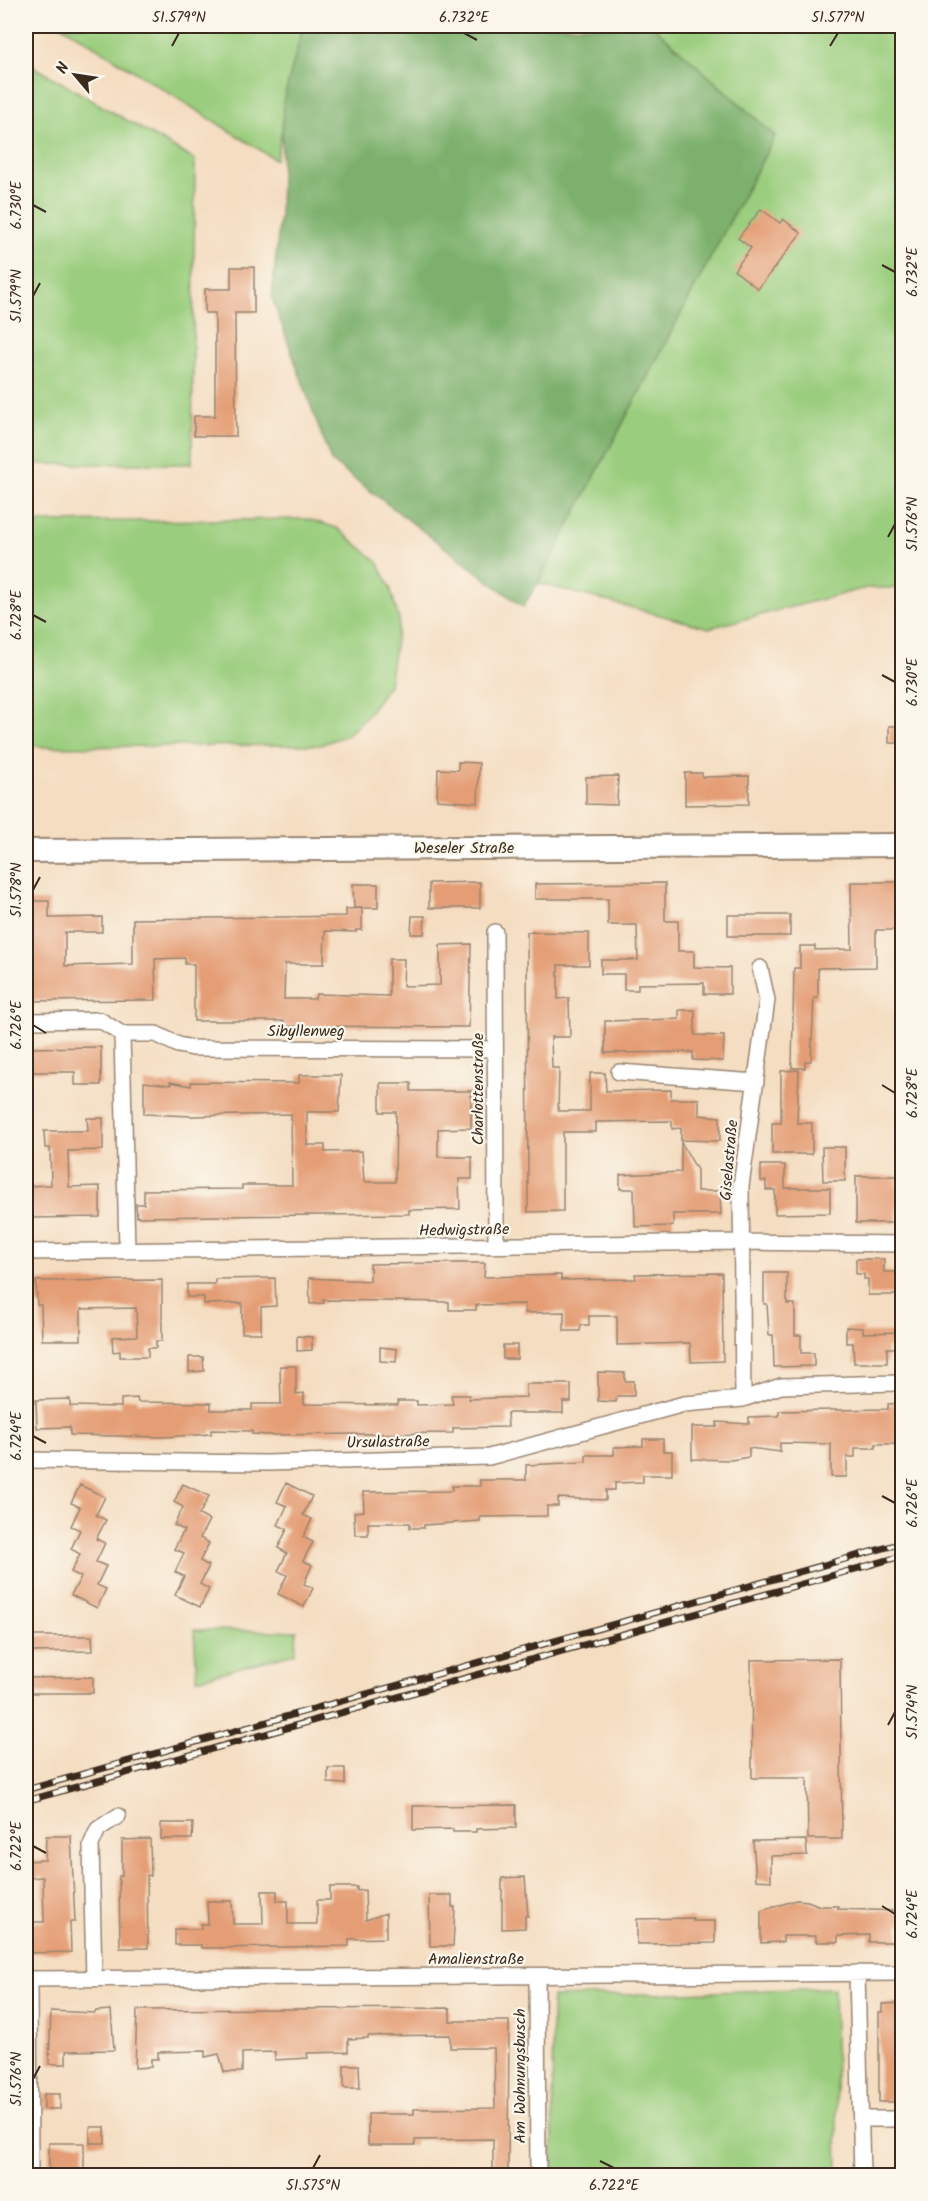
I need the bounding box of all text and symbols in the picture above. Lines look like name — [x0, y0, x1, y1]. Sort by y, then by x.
text: 51.579°N — [152, 6, 206, 30]
text: 6.732°E — [439, 6, 490, 30]
text: 51.577°N — [811, 6, 865, 30]
north arrow — [45, 45, 105, 105]
text: N — [50, 58, 77, 79]
text: 6.730°E — [5, 179, 29, 229]
text: 6.732°E — [901, 246, 925, 297]
text: 51.579°N — [5, 269, 29, 323]
text: 51.576°N — [901, 497, 925, 551]
text: 6.728°E — [5, 589, 29, 640]
text: 6.730°E — [901, 656, 925, 706]
street label: Weseler Straße — [414, 836, 514, 861]
text: 51.578°N — [5, 862, 29, 918]
text: 6.726°E — [5, 999, 29, 1050]
street label: Sibyllenweg — [267, 1019, 345, 1044]
street label: Charlottenstraße — [466, 1033, 491, 1145]
text: 6.728°E — [901, 1067, 925, 1118]
street label: Giselastraße — [713, 1118, 745, 1202]
street label: Hedwigstraße — [419, 1217, 509, 1244]
text: 6.724°E — [5, 1410, 29, 1461]
street label: Ursulastraße — [346, 1429, 430, 1456]
text: 6.726°E — [901, 1477, 925, 1528]
text: 51.574°N — [901, 1685, 925, 1739]
text: 6.722°E — [5, 1820, 29, 1871]
text: 6.724°E — [901, 1888, 925, 1939]
street label: Amalienstraße — [428, 1947, 524, 1972]
street label: Am Wohnungsbusch — [508, 2009, 533, 2144]
text: 51.576°N — [5, 2052, 29, 2106]
text: 51.575°N — [286, 2174, 340, 2198]
text: 6.722°E — [589, 2174, 640, 2198]

